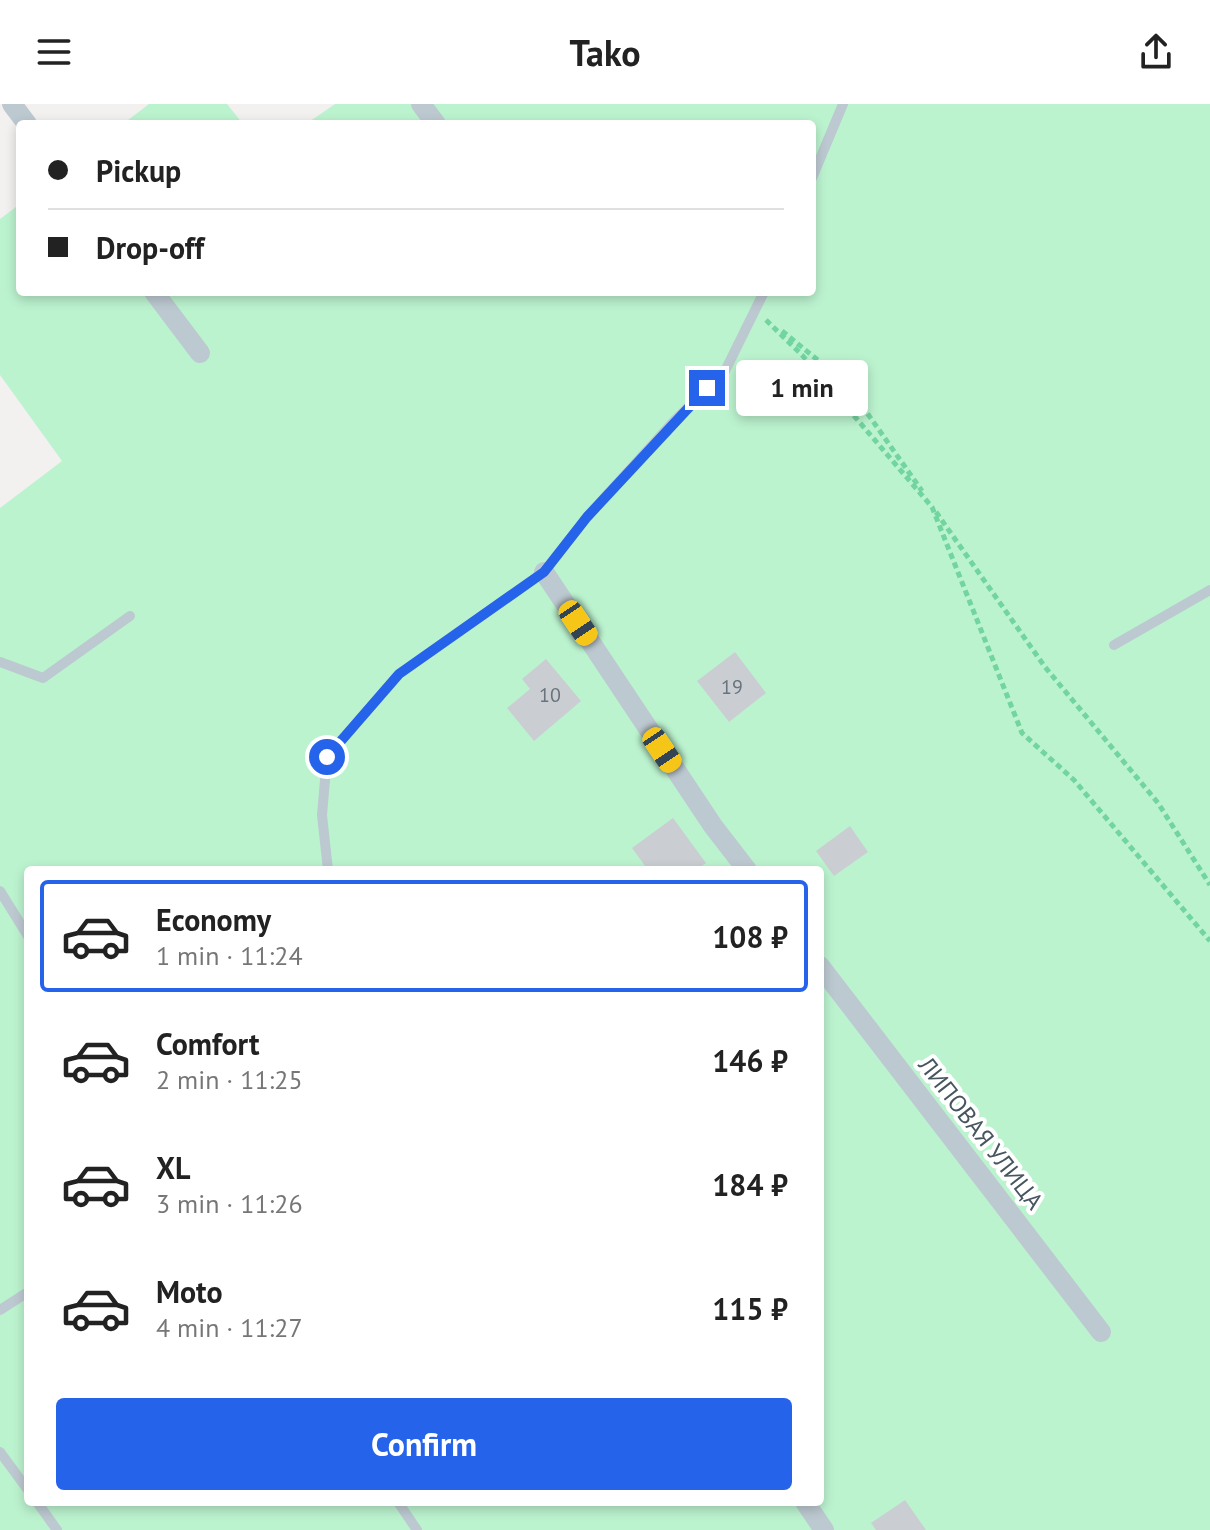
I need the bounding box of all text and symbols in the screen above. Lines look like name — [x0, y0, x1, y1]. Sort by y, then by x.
text: Tako — [569, 29, 641, 76]
icon: menu — [32, 30, 76, 74]
icon: share — [1134, 30, 1178, 74]
text: Pickup — [96, 151, 181, 190]
text: Drop-off — [96, 228, 204, 267]
callout: 1 min — [735, 360, 867, 416]
route end — [689, 370, 725, 406]
text: 1 min — [770, 371, 834, 404]
car — [555, 596, 601, 650]
house number: 19 — [721, 674, 743, 700]
house number: 10 — [539, 682, 561, 708]
car — [639, 723, 685, 777]
route start — [309, 739, 345, 775]
icon: car — [60, 900, 132, 972]
text: Economy — [156, 900, 271, 939]
text: 108 ₽ — [712, 917, 788, 956]
text: 1 min · 11:24 — [156, 939, 303, 972]
icon: car — [60, 1024, 132, 1096]
text: Comfort — [156, 1024, 259, 1063]
text: 146 ₽ — [712, 1041, 788, 1080]
street label: ЛИПОВАЯ УЛИЦА — [911, 1050, 1050, 1216]
text: 2 min · 11:25 — [156, 1063, 303, 1096]
icon: car — [60, 1148, 132, 1220]
text: XL — [156, 1148, 190, 1187]
text: 184 ₽ — [712, 1165, 788, 1204]
text: 3 min · 11:26 — [156, 1187, 303, 1220]
icon: car — [60, 1272, 132, 1344]
text: Moto — [156, 1272, 223, 1311]
text: 115 ₽ — [712, 1289, 788, 1328]
text: 4 min · 11:27 — [156, 1311, 303, 1344]
button: Confirm — [56, 1398, 792, 1490]

